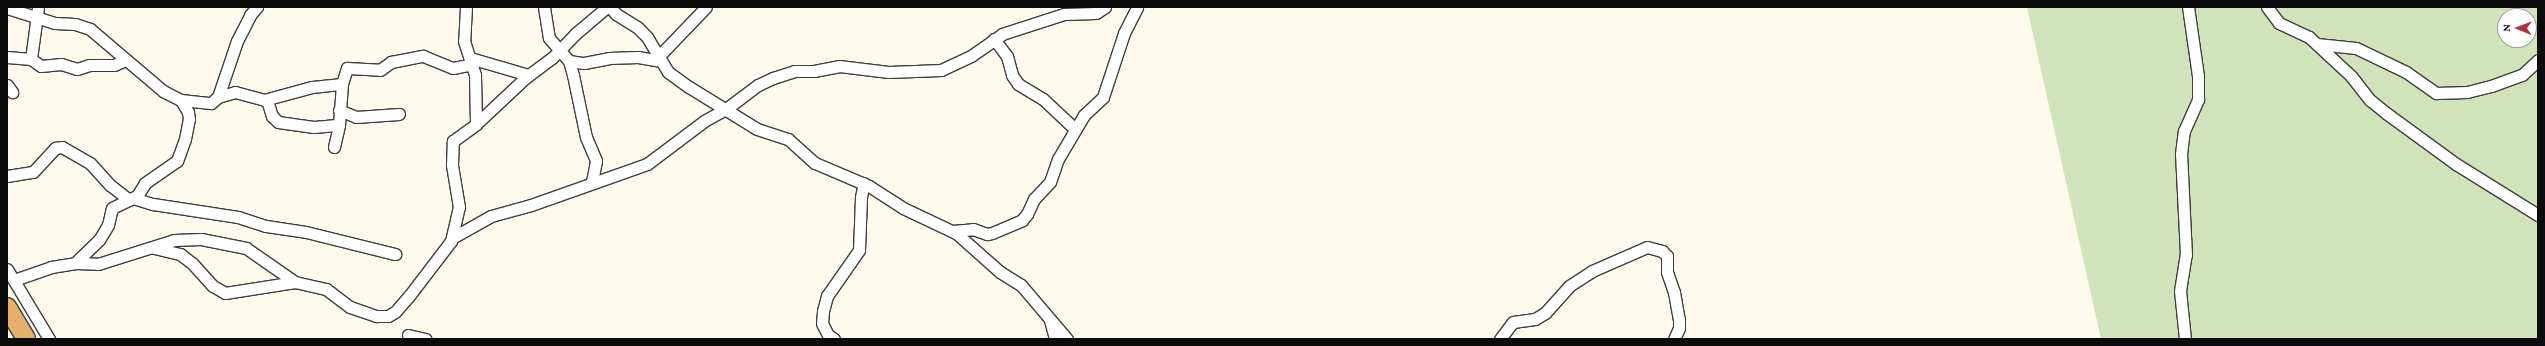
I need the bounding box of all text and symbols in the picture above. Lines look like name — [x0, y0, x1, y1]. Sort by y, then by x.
north arrow — [2497, 8, 2537, 48]
text: N — [2500, 24, 2512, 32]

